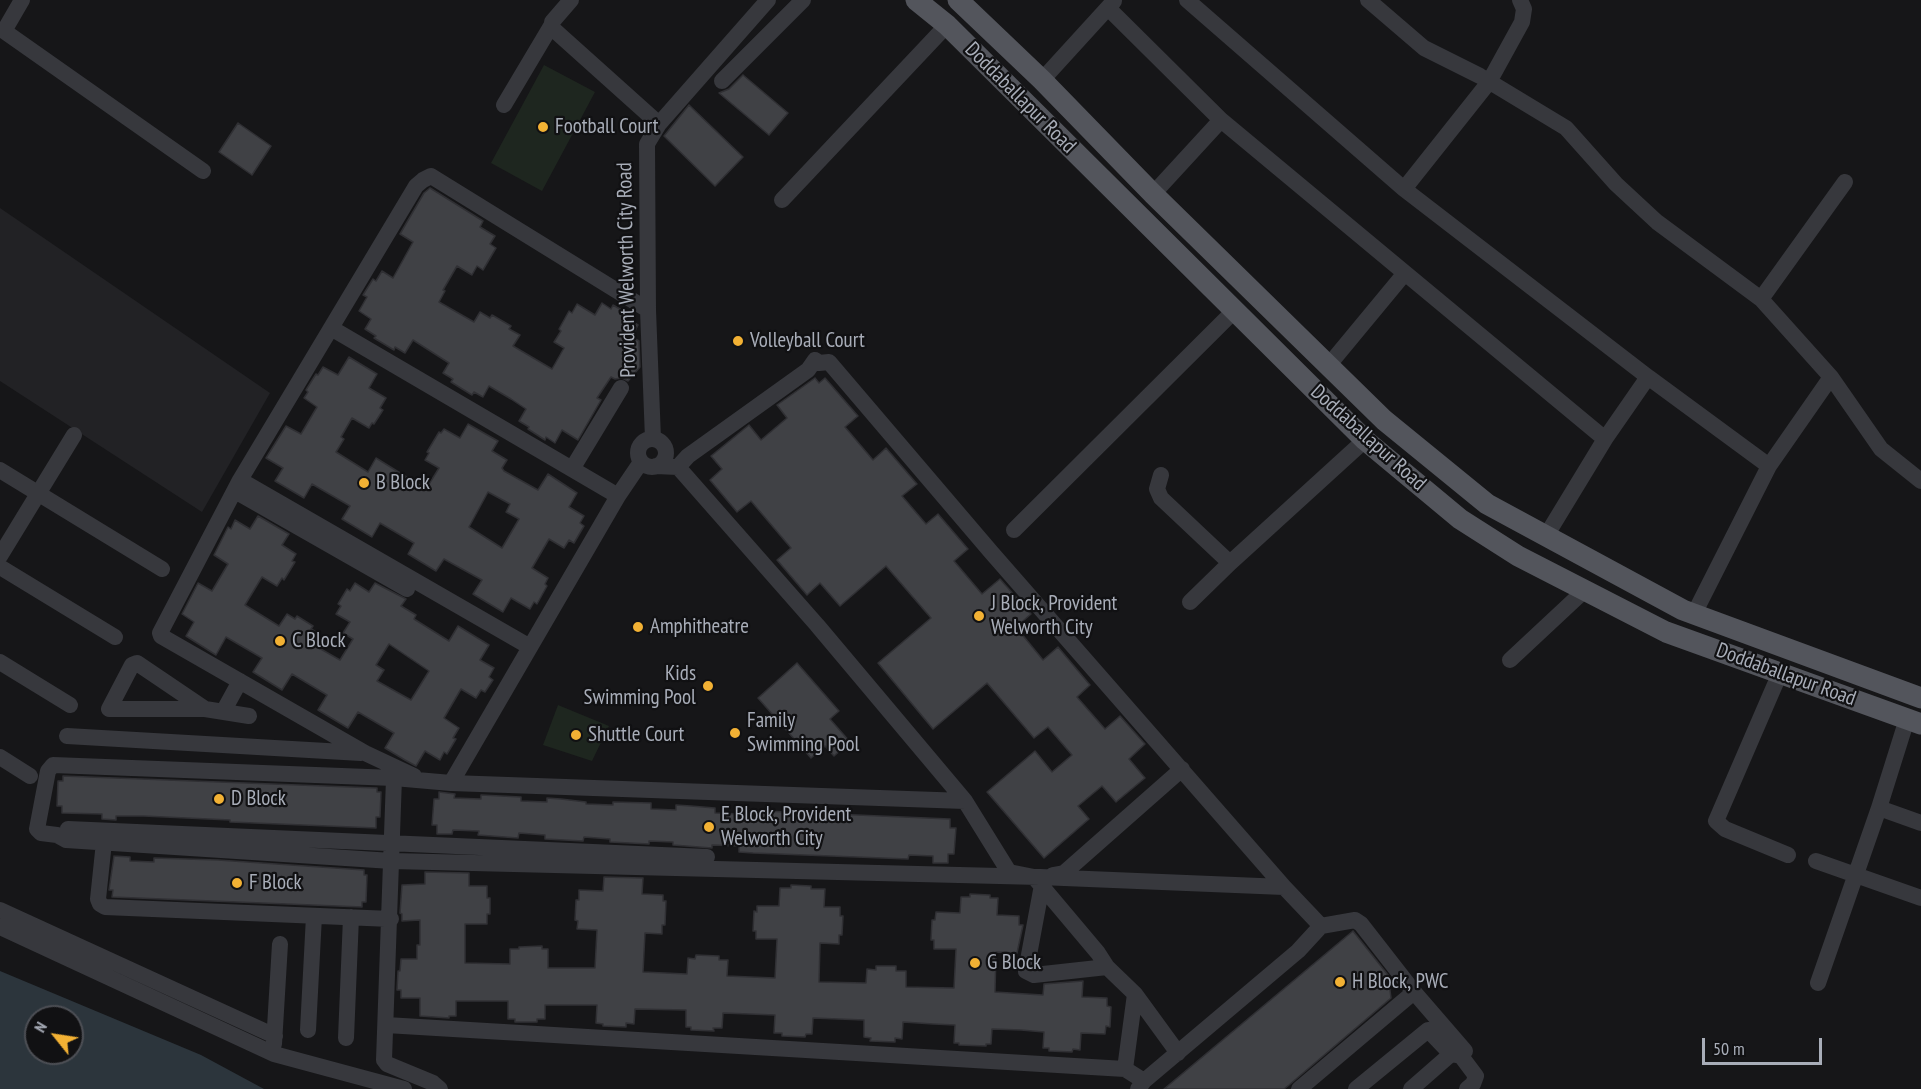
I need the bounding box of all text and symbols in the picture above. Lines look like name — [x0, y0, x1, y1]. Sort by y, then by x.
street label: Doddaballapur Road — [959, 37, 1081, 159]
place label: Football Court — [555, 114, 659, 140]
marker: Football Court — [536, 120, 550, 134]
street label: Provident Welworth City Road — [613, 162, 641, 378]
place label: Volleyball Court — [750, 328, 865, 354]
marker: Volleyball Court — [731, 334, 745, 348]
street label: Doddaballapur Road — [1305, 380, 1431, 496]
place label: B Block — [376, 470, 430, 496]
marker: B Block — [357, 476, 371, 490]
place label: J Block, Provident Welworth City — [991, 591, 1117, 641]
marker: J Block, Provident Welworth City — [972, 609, 986, 623]
place label: Amphitheatre — [650, 614, 749, 640]
marker: Amphitheatre — [631, 620, 645, 634]
place label: C Block — [292, 628, 346, 654]
marker: C Block — [273, 634, 287, 648]
street label: Doddaballapur Road — [1713, 638, 1859, 712]
place label: Kids Swimming Pool — [584, 661, 696, 711]
marker: Kids Swimming Pool — [701, 679, 715, 693]
place label: Family Swimming Pool — [747, 708, 859, 758]
place label: Shuttle Court — [588, 722, 684, 748]
marker: Family Swimming Pool — [728, 726, 742, 740]
marker: Shuttle Court — [569, 728, 583, 742]
place label: D Block — [231, 786, 286, 812]
marker: D Block — [212, 792, 226, 806]
place label: E Block, Provident Welworth City — [721, 802, 851, 852]
marker: E Block, Provident Welworth City — [702, 820, 716, 834]
place label: F Block — [249, 870, 302, 896]
marker: F Block — [230, 876, 244, 890]
place label: G Block — [987, 950, 1041, 976]
marker: G Block — [968, 956, 982, 970]
place label: H Block, PWC — [1352, 969, 1448, 995]
marker: H Block, PWC — [1333, 975, 1347, 989]
north arrow — [24, 1005, 84, 1065]
text: N — [29, 1018, 51, 1036]
scale bar — [1705, 1026, 1825, 1064]
text: 50 m — [1713, 1037, 1745, 1060]

